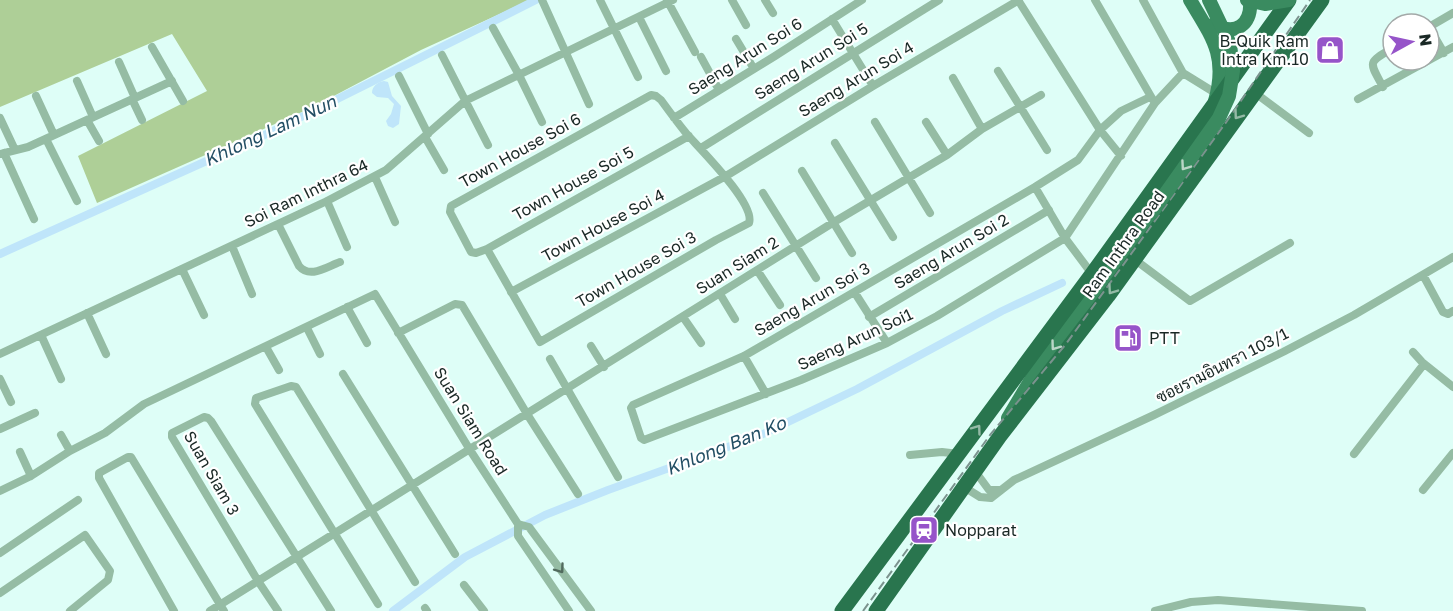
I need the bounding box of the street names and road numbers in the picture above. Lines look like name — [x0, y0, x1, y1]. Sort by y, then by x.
street label: Saeng Arun Soi 6 — [684, 13, 806, 99]
street label: Saeng Arun Soi 5 — [751, 18, 871, 104]
street label: Saeng Arun Soi 4 — [795, 37, 917, 121]
street label: Town House Soi 6 — [456, 108, 584, 192]
street label: Town House Soi 5 — [509, 141, 637, 225]
street label: Soi Ram Inthra 64 — [241, 154, 371, 232]
street label: Town House Soi 4 — [538, 184, 668, 266]
street label: Ram Inthra Road — [1078, 187, 1168, 301]
street label: Saeng Arun Soi 2 — [890, 209, 1012, 293]
street label: Town House Soi 3 — [572, 226, 700, 312]
street label: Suan Siam 2 — [692, 232, 782, 298]
street label: Saeng Arun Soi 3 — [751, 258, 873, 340]
street label: Saeng Arun Soi1 — [794, 304, 916, 374]
street label: ซอยรามอินทรา 103/1 — [1153, 323, 1292, 407]
street label: Suan Siam Road — [430, 363, 512, 479]
street label: Suan Siam 3 — [180, 427, 244, 519]

